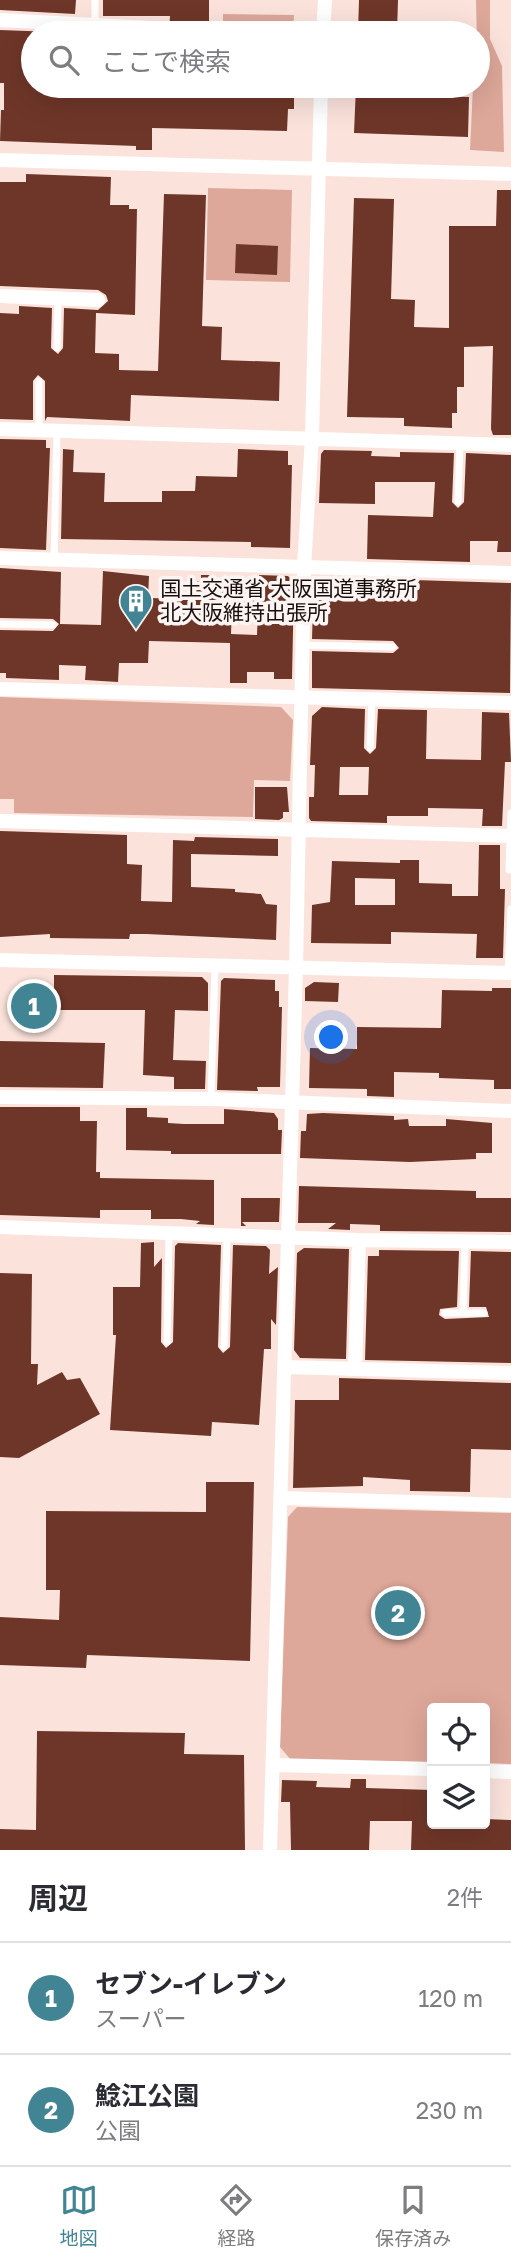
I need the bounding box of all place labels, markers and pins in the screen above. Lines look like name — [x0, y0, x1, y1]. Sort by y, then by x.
place label: 国土交通省 大阪国道事務所 北大阪維持出張所 — [160, 575, 417, 625]
building icon: 国土交通省 大阪国道事務所 北大阪維持出張所 — [117, 582, 155, 631]
pin: 1 — [11, 980, 57, 1032]
pin: 2 — [375, 1587, 421, 1639]

